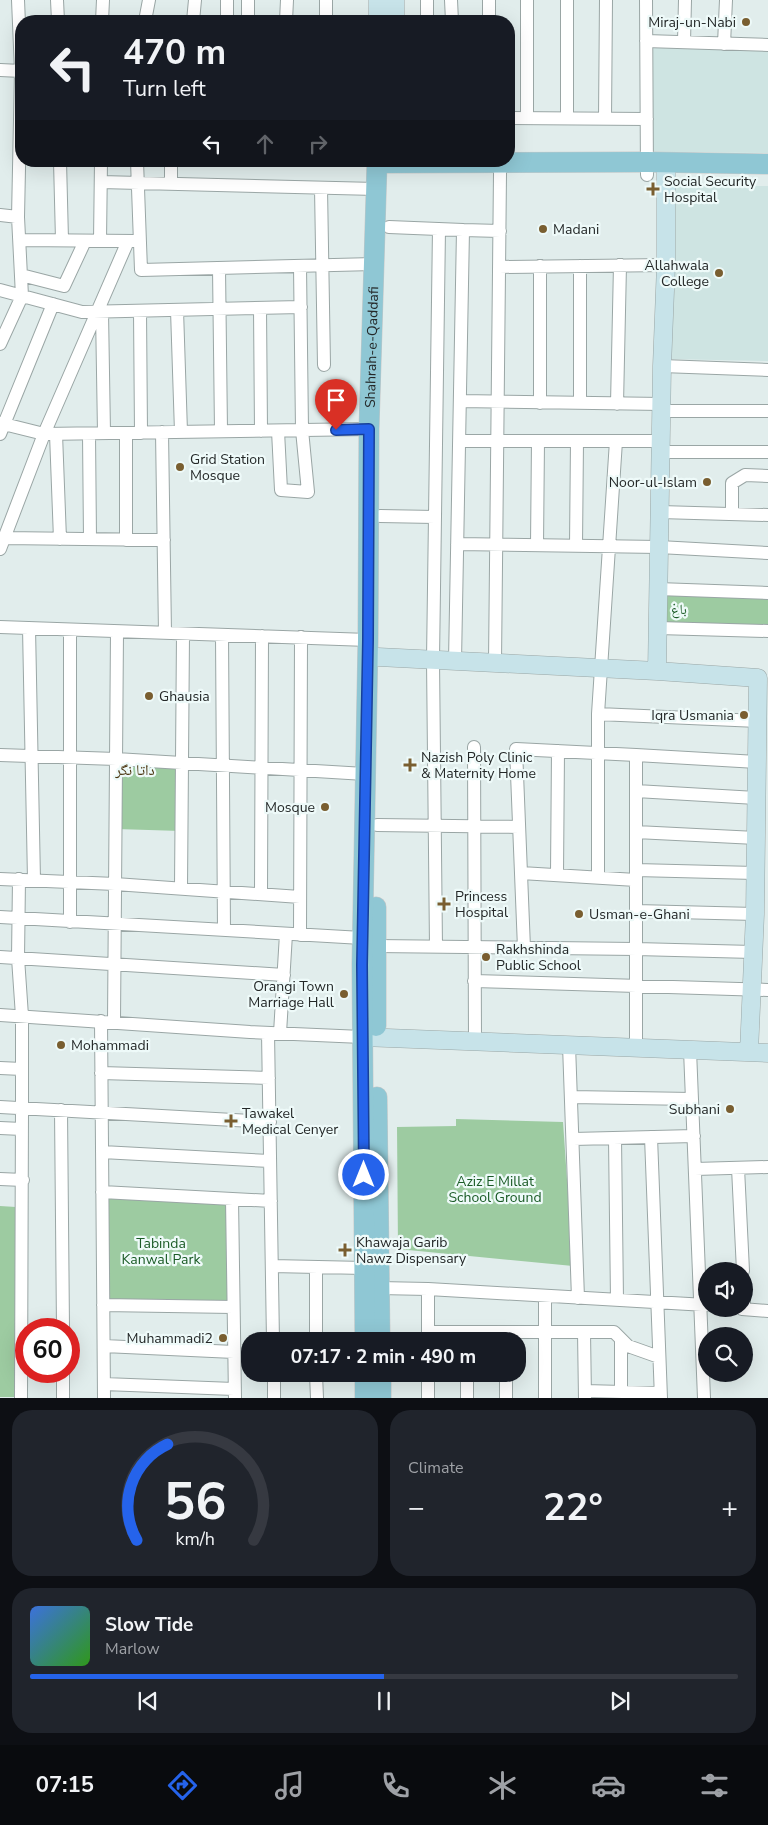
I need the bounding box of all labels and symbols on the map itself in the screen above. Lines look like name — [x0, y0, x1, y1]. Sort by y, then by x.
place label: Miraj-un-Nabi — [648, 13, 736, 32]
marker: Miraj-un-Nabi — [740, 16, 752, 28]
place label: Social Security Hospital — [664, 172, 757, 207]
marker: Social Security Hospital — [646, 182, 660, 196]
place label: Madani — [553, 220, 599, 239]
marker: Madani — [537, 223, 549, 235]
place label: Allahwala College — [645, 256, 709, 291]
marker: Allahwala College — [713, 267, 725, 279]
street label: Shahrah-e-Qaddafi — [360, 286, 383, 408]
pin — [315, 379, 357, 430]
place label: Grid Station Mosque — [190, 450, 265, 485]
marker: Grid Station Mosque — [174, 461, 186, 473]
place label: Noor-ul-Islam — [609, 473, 697, 492]
marker: Noor-ul-Islam — [701, 476, 713, 488]
park label: باغ — [671, 600, 687, 619]
place label: Ghausia — [159, 687, 210, 706]
marker: Ghausia — [143, 690, 155, 702]
place label: Iqra Usmania — [651, 706, 734, 725]
marker: Iqra Usmania — [738, 709, 750, 721]
place label: Nazish Poly Clinic & Maternity Home — [421, 748, 536, 783]
marker: Nazish Poly Clinic & Maternity Home — [403, 758, 417, 772]
district label: داتا نگر — [114, 760, 155, 780]
place label: Mosque — [265, 798, 315, 817]
marker: Mosque — [319, 801, 331, 813]
place label: Princess Hospital — [455, 887, 509, 922]
marker: Princess Hospital — [437, 897, 451, 911]
place label: Usman-e-Ghani — [589, 905, 690, 924]
marker: Usman-e-Ghani — [573, 908, 585, 920]
place label: Rakhshinda Public School — [496, 940, 582, 975]
marker: Rakhshinda Public School — [480, 951, 492, 963]
place label: Orangi Town Marriage Hall — [248, 977, 335, 1012]
marker: Orangi Town Marriage Hall — [338, 988, 350, 1000]
place label: Mohammadi — [71, 1036, 149, 1055]
marker: Mohammadi — [55, 1039, 67, 1051]
place label: Subhani — [669, 1100, 720, 1119]
marker: Subhani — [724, 1103, 736, 1115]
place label: Tawakel Medical Cenyer — [242, 1104, 338, 1139]
marker: Tawakel Medical Cenyer — [224, 1114, 238, 1128]
position arrow — [337, 1148, 389, 1200]
park label: Aziz E Millat School Ground — [448, 1172, 542, 1207]
place label: Khawaja Garib Nawz Dispensary — [356, 1233, 467, 1268]
park label: Tabinda Kanwal Park — [122, 1234, 201, 1269]
marker: Khawaja Garib Nawz Dispensary — [338, 1243, 352, 1257]
speed limit sign: 60 — [15, 1318, 80, 1383]
place label: Muhammadi2 — [127, 1329, 213, 1348]
marker: Muhammadi2 — [217, 1332, 229, 1344]

